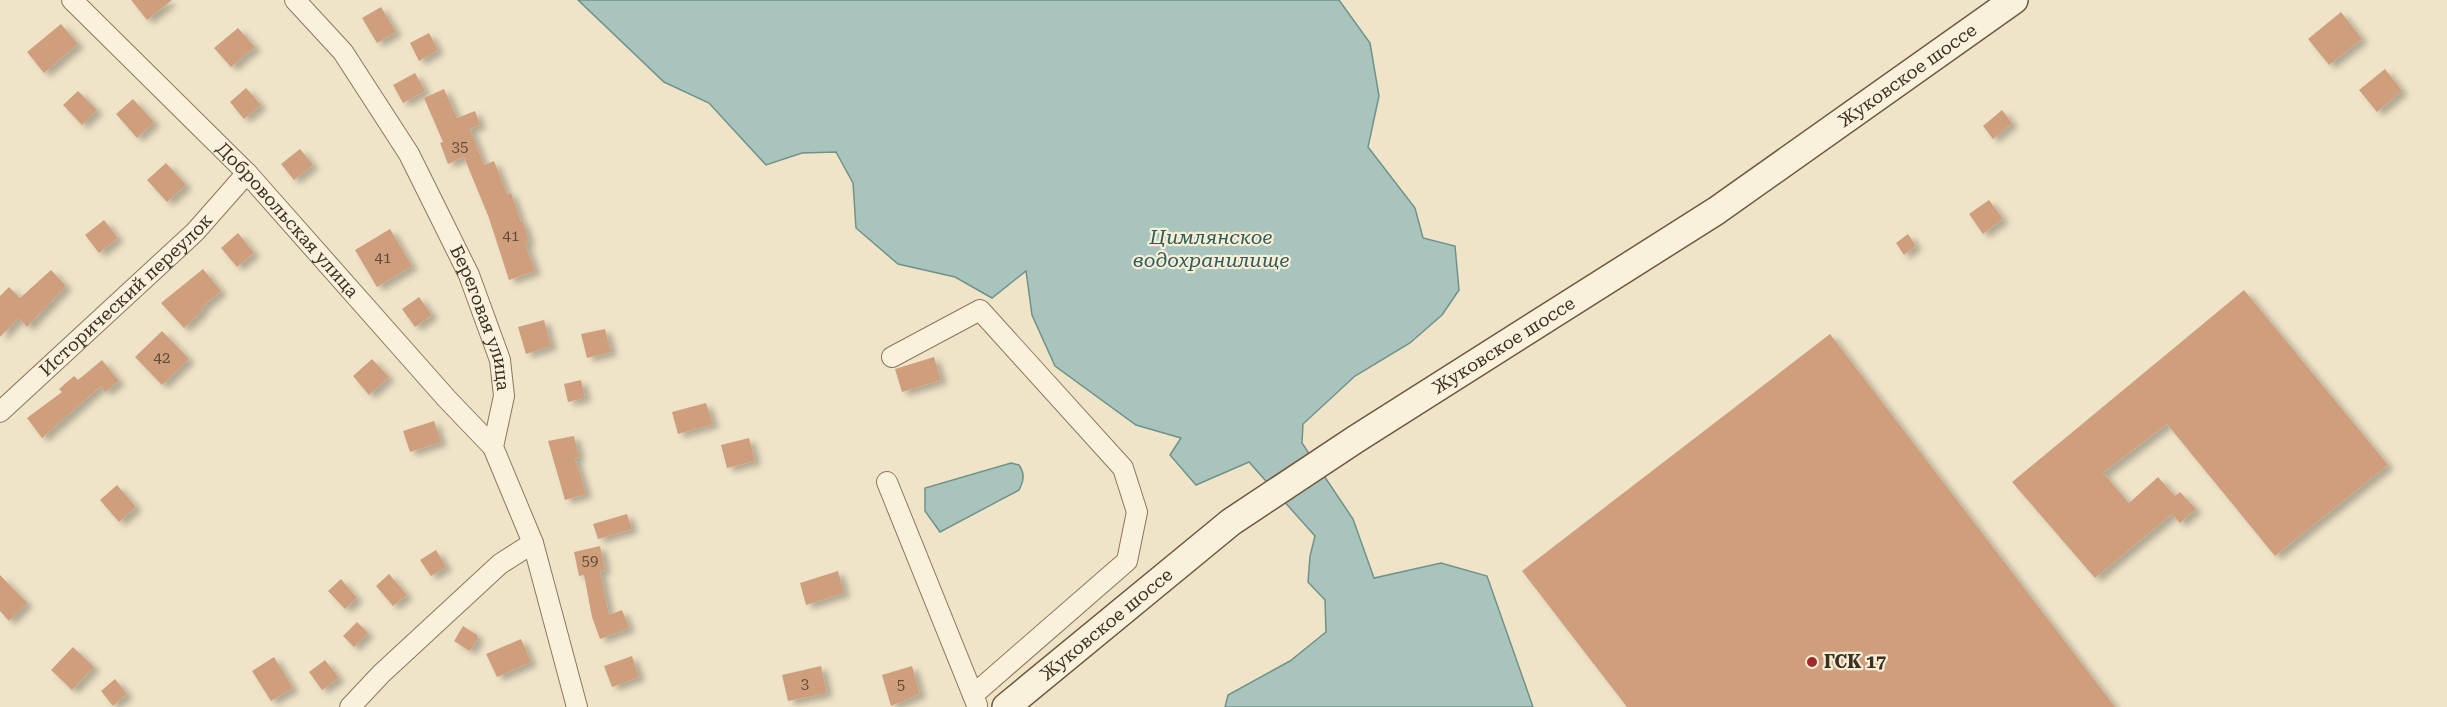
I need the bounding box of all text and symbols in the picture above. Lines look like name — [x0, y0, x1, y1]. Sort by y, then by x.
street label: Жуковское шоссе — [1834, 19, 1980, 131]
street label: Добровольская улица — [212, 138, 363, 302]
house number: 35 — [452, 138, 468, 156]
street label: Исторический переулок — [35, 209, 216, 380]
water label: Цимлянское водохранилище — [1133, 225, 1289, 272]
house number: 41 — [503, 227, 519, 245]
street label: Береговая улица — [446, 242, 514, 392]
house number: 41 — [375, 249, 391, 267]
street label: Жуковское шоссе — [1428, 292, 1579, 398]
house number: 42 — [154, 349, 170, 367]
house number: 59 — [582, 552, 598, 570]
street label: Жуковское шоссе — [1036, 564, 1176, 684]
place label: ГСК 17 — [1824, 651, 1886, 672]
marker: ГСК 17 — [1805, 655, 1819, 669]
house number: 3 — [801, 675, 809, 693]
house number: 5 — [897, 676, 905, 694]

